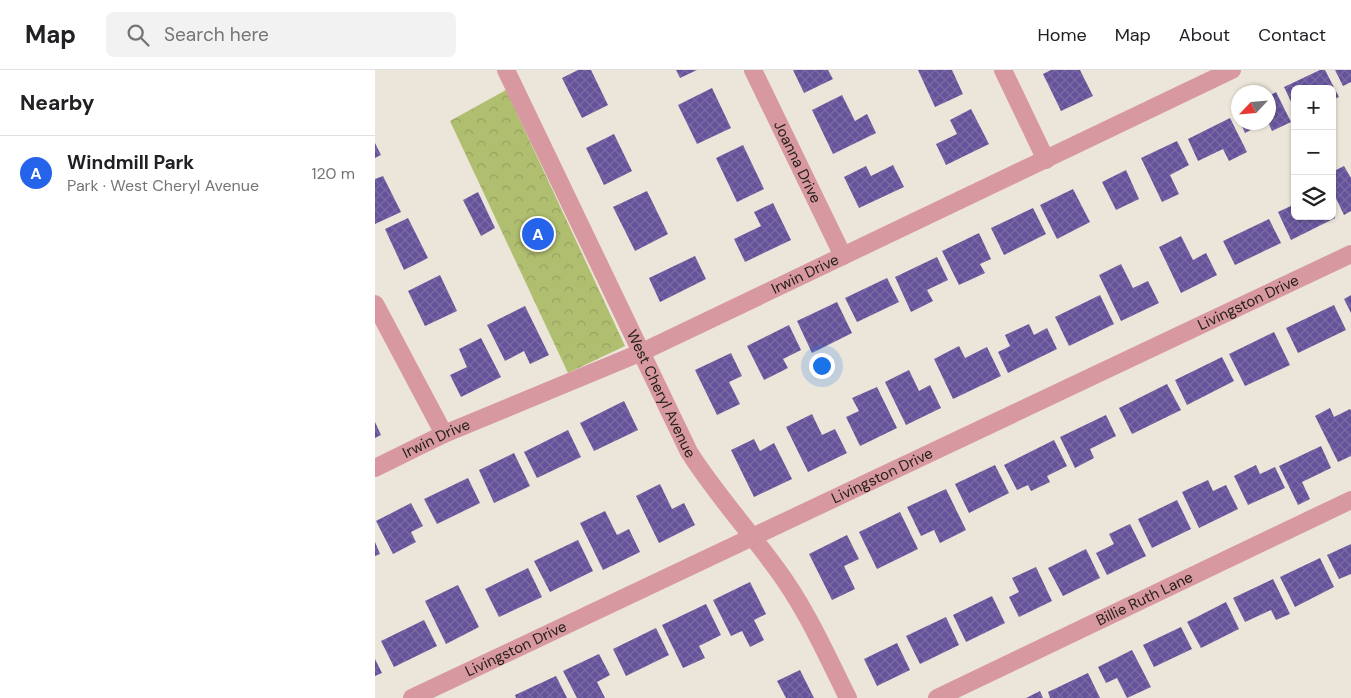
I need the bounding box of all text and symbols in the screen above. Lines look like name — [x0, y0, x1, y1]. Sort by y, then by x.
search box — [106, 12, 456, 57]
text: Map — [25, 19, 76, 50]
icon: search — [124, 21, 152, 49]
text: Search here — [164, 22, 269, 47]
text: Home — [1037, 23, 1087, 47]
text: Map — [1115, 23, 1151, 47]
text: About — [1179, 23, 1230, 47]
text: Contact — [1258, 23, 1326, 47]
north arrow — [1231, 85, 1276, 130]
map controls — [1291, 85, 1336, 220]
button: + — [1291, 85, 1336, 130]
text: Nearby — [20, 89, 94, 117]
street label: Joanna Drive — [769, 117, 826, 206]
button: − — [1291, 130, 1336, 175]
text: Windmill Park — [67, 150, 194, 175]
text: A — [30, 163, 42, 184]
text: 120 m — [311, 163, 355, 184]
text: Park · West Cheryl Avenue — [67, 175, 259, 196]
button: layers — [1291, 175, 1336, 220]
pin: A — [522, 215, 554, 253]
street label: Irwin Drive — [768, 249, 842, 299]
street label: Livingston Drive — [1194, 270, 1302, 335]
street label: West Cheryl Avenue — [622, 326, 700, 462]
your location — [809, 353, 835, 379]
street label: Irwin Drive — [399, 414, 473, 463]
street label: Livingston Drive — [828, 443, 936, 508]
street label: Billie Ruth Lane — [1093, 567, 1196, 630]
street label: Livingston Drive — [462, 616, 570, 681]

